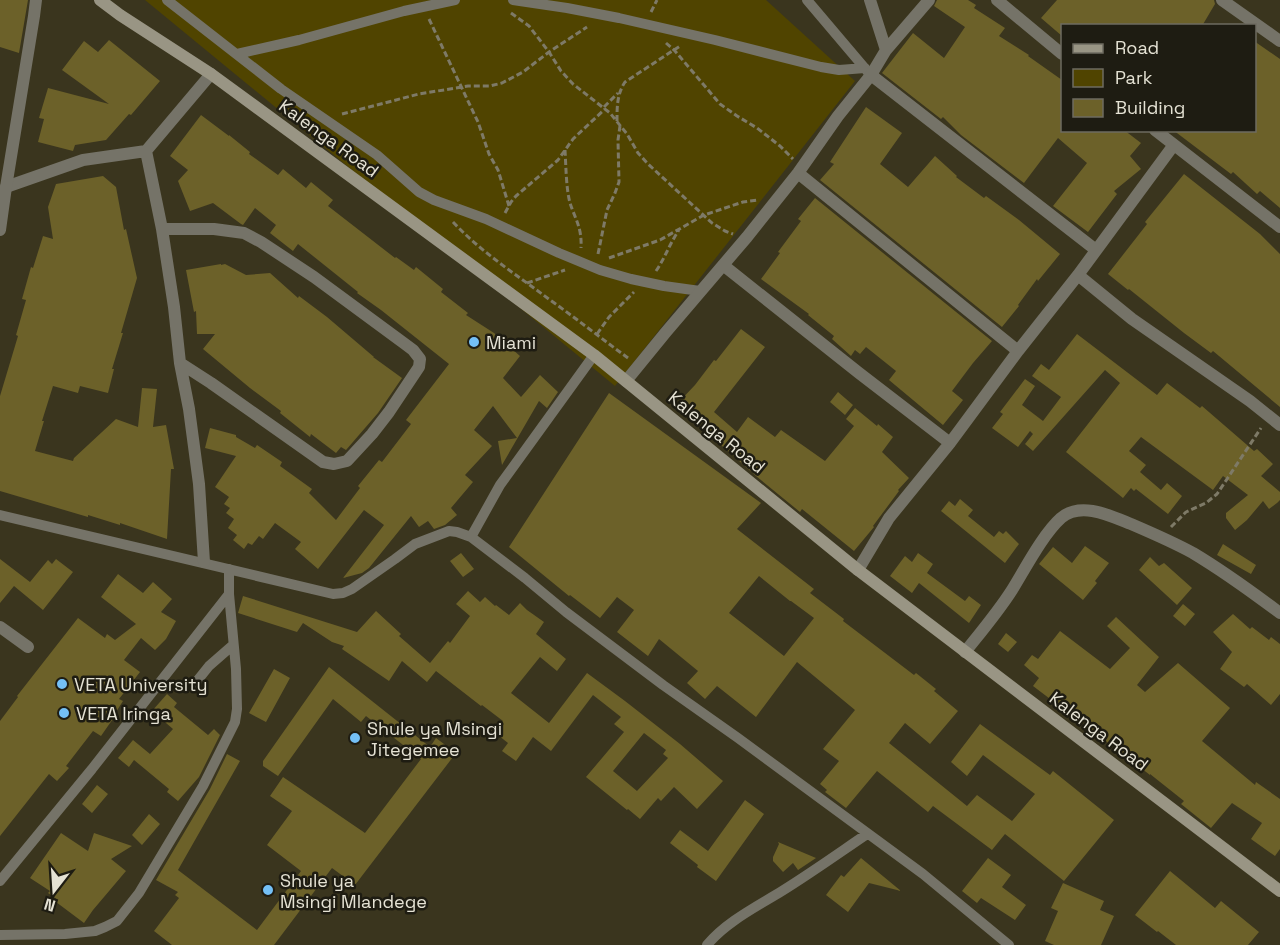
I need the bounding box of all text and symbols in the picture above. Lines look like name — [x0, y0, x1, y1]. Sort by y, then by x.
legend — [1061, 24, 1256, 132]
text: Road — [1115, 36, 1159, 59]
text: Park — [1115, 66, 1153, 89]
street label: Kalenga Road — [274, 94, 384, 182]
text: Building — [1115, 96, 1185, 119]
place label: Miami — [486, 331, 536, 354]
marker: Miami — [467, 335, 481, 349]
street label: Kalenga Road — [664, 386, 770, 478]
place label: VETA University — [74, 673, 207, 696]
marker: VETA University — [55, 677, 69, 691]
street label: Kalenga Road — [1045, 686, 1153, 776]
place label: VETA Iringa — [76, 702, 171, 725]
marker: VETA Iringa — [57, 706, 71, 720]
place label: Shule ya Msingi Jitegemee — [367, 717, 502, 761]
marker: Shule ya Msingi Jitegemee — [348, 731, 362, 745]
north arrow — [24, 861, 84, 921]
place label: Shule ya Msingi Mlandege — [280, 869, 427, 913]
marker: Shule ya Msingi Mlandege — [261, 883, 275, 897]
text: N — [42, 893, 58, 916]

